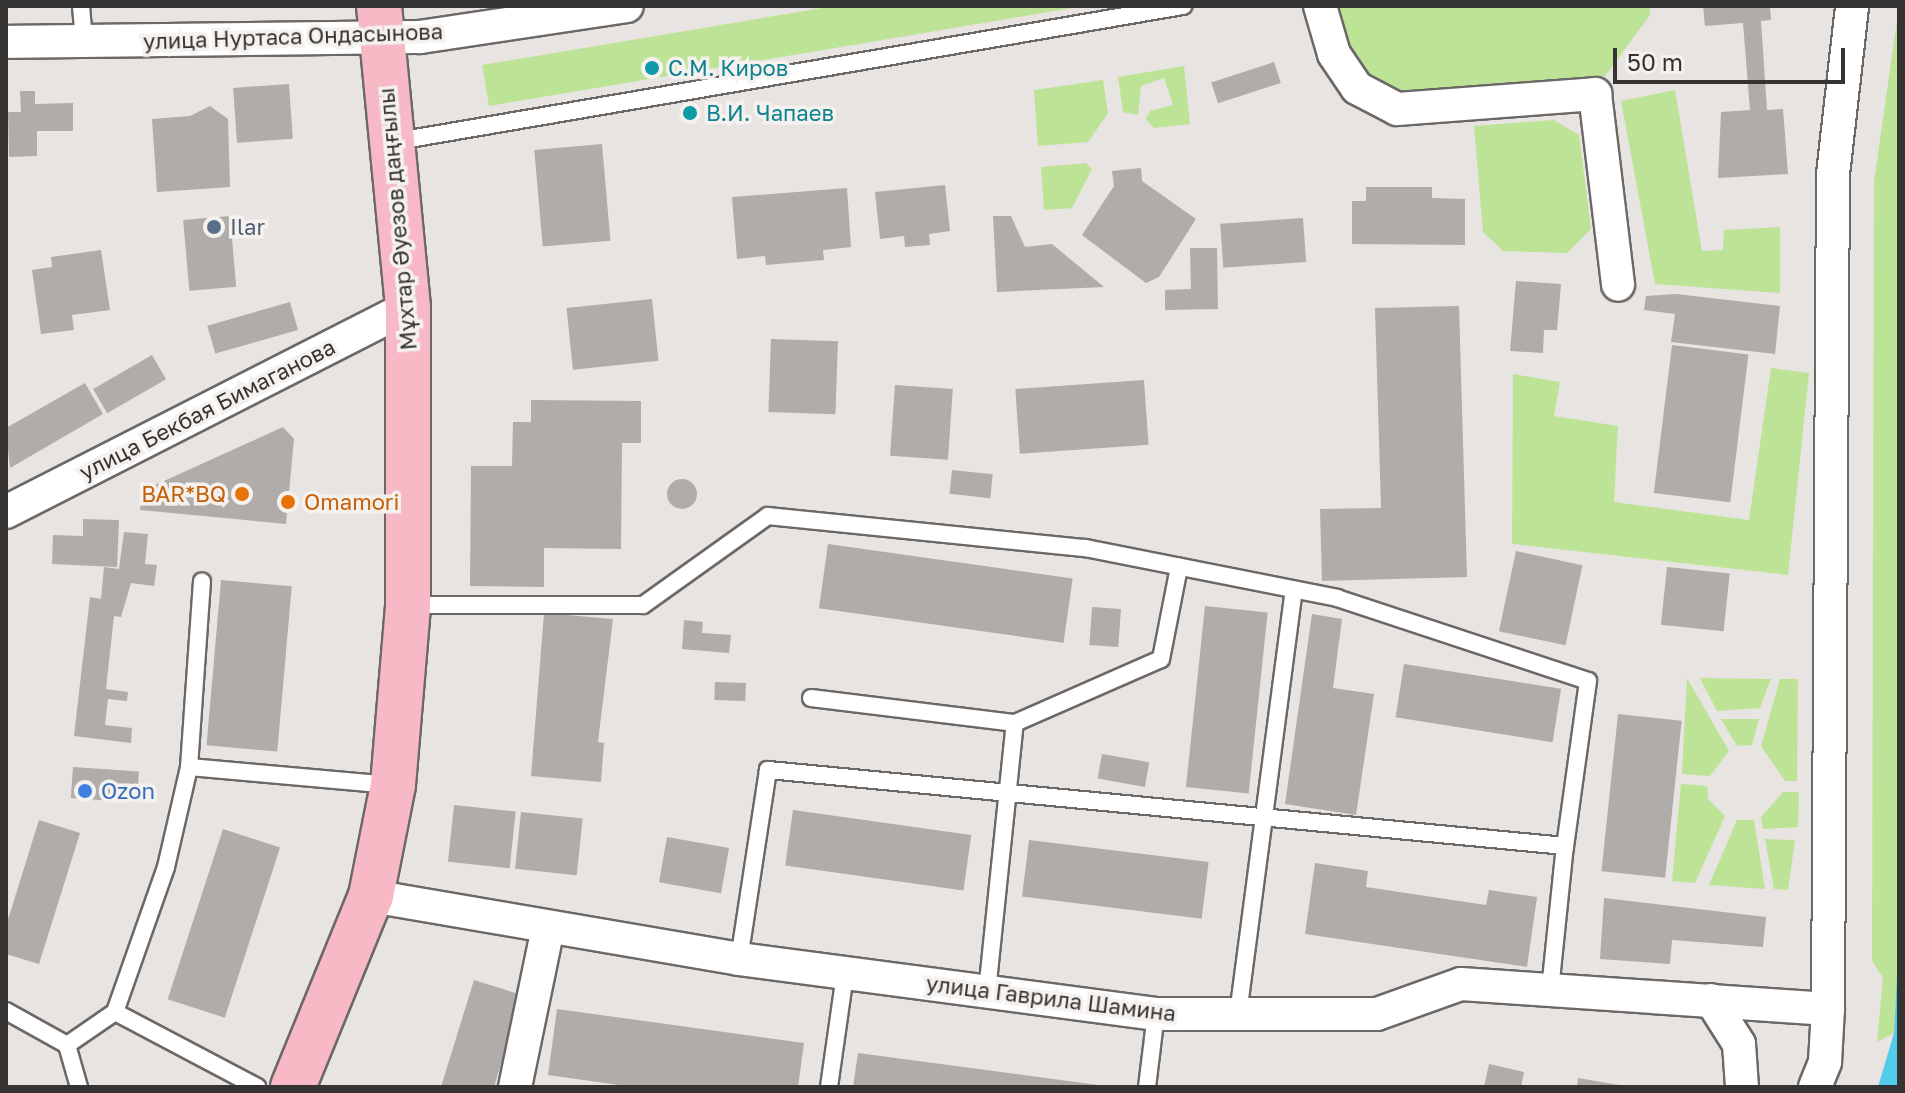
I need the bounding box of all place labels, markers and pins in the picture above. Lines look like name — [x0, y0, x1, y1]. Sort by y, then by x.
place label: С.М. Киров — [668, 55, 788, 81]
marker: С.М. Киров — [643, 59, 661, 77]
place label: В.И. Чапаев — [706, 100, 834, 126]
marker: В.И. Чапаев — [681, 104, 699, 122]
place label: Ilar — [230, 214, 265, 240]
marker: Ilar — [205, 218, 223, 236]
place label: BAR*BQ — [141, 481, 226, 507]
marker: BAR*BQ — [233, 485, 251, 503]
place label: Omamori — [304, 489, 399, 515]
marker: Omamori — [279, 493, 297, 511]
place label: Ozon — [101, 778, 155, 804]
marker: Ozon — [76, 782, 94, 800]

